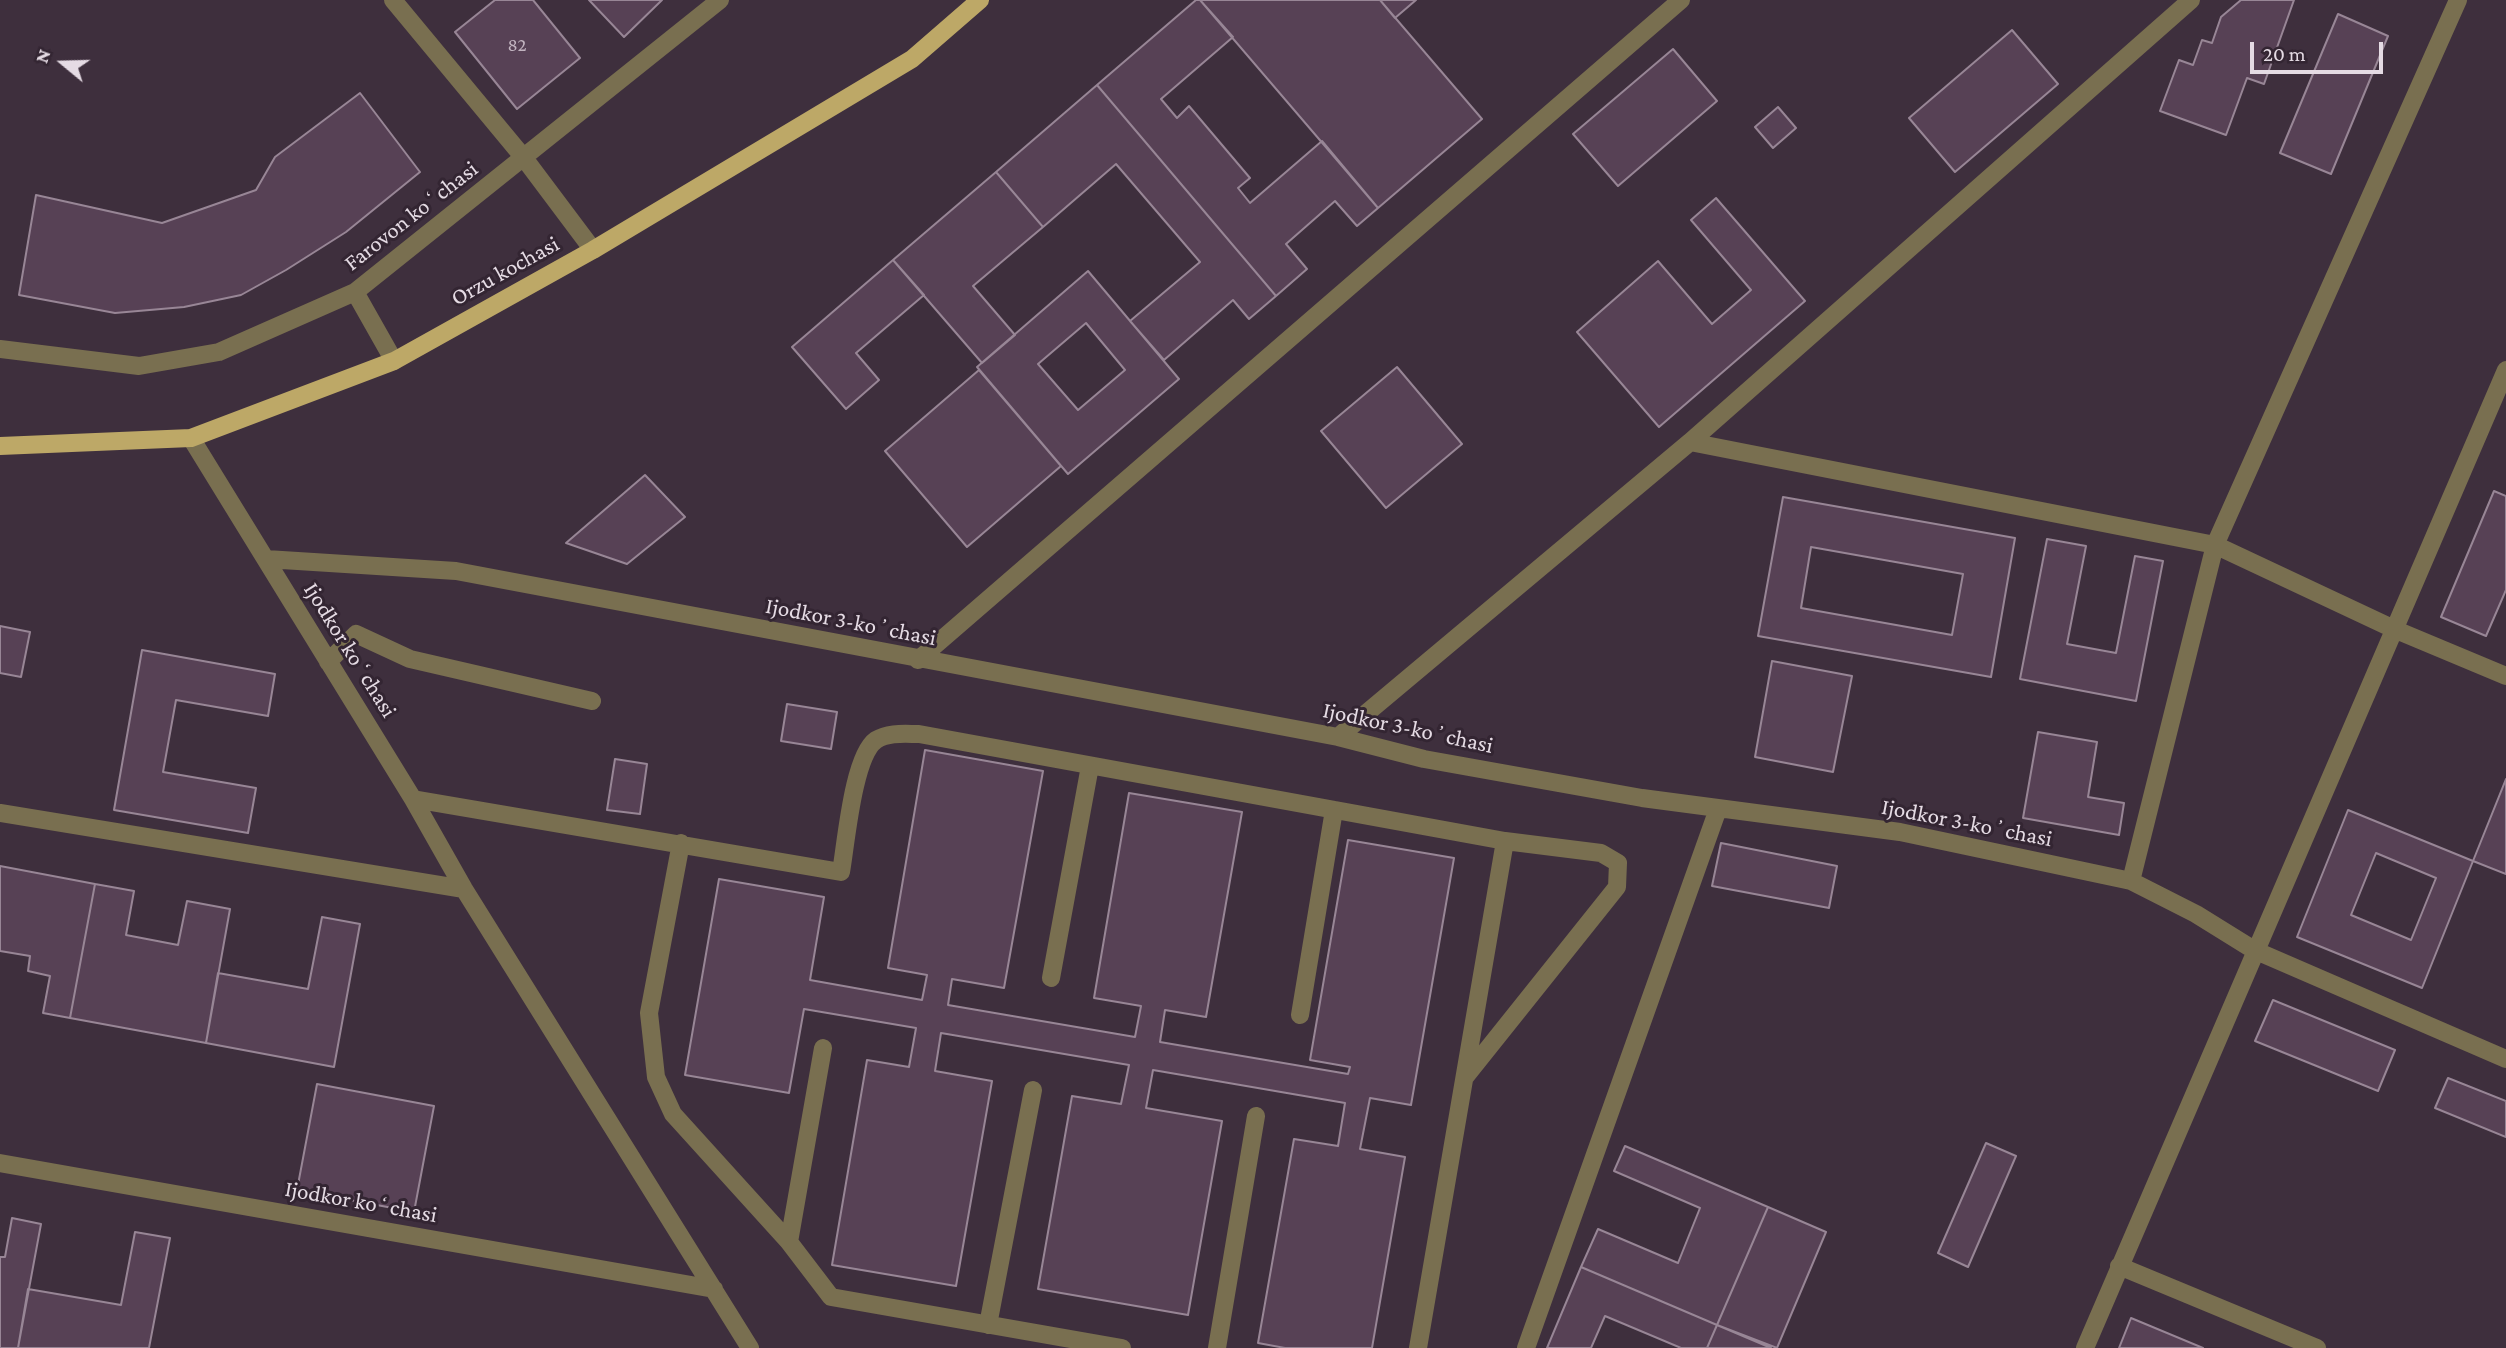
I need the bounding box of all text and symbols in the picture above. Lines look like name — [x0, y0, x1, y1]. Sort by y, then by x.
north arrow — [28, 28, 98, 98]
scale bar — [2254, 28, 2387, 72]
house number: 82 — [507, 34, 527, 56]
text: 20 m — [2263, 42, 2306, 66]
text: N — [31, 46, 55, 66]
street label: Farovon koʻchasi — [339, 155, 483, 277]
street label: Orzu kochasi — [446, 230, 564, 312]
street label: Ijodkor koʻchasi — [297, 577, 403, 723]
street label: Ijodkor 3-koʼchasi — [763, 592, 939, 652]
street label: Ijodkor 3-koʼchasi — [1320, 696, 1496, 760]
street label: Ijodkor 3-koʼchasi — [1879, 793, 2055, 853]
street label: Ijodkor koʻchasi — [283, 1175, 439, 1229]

